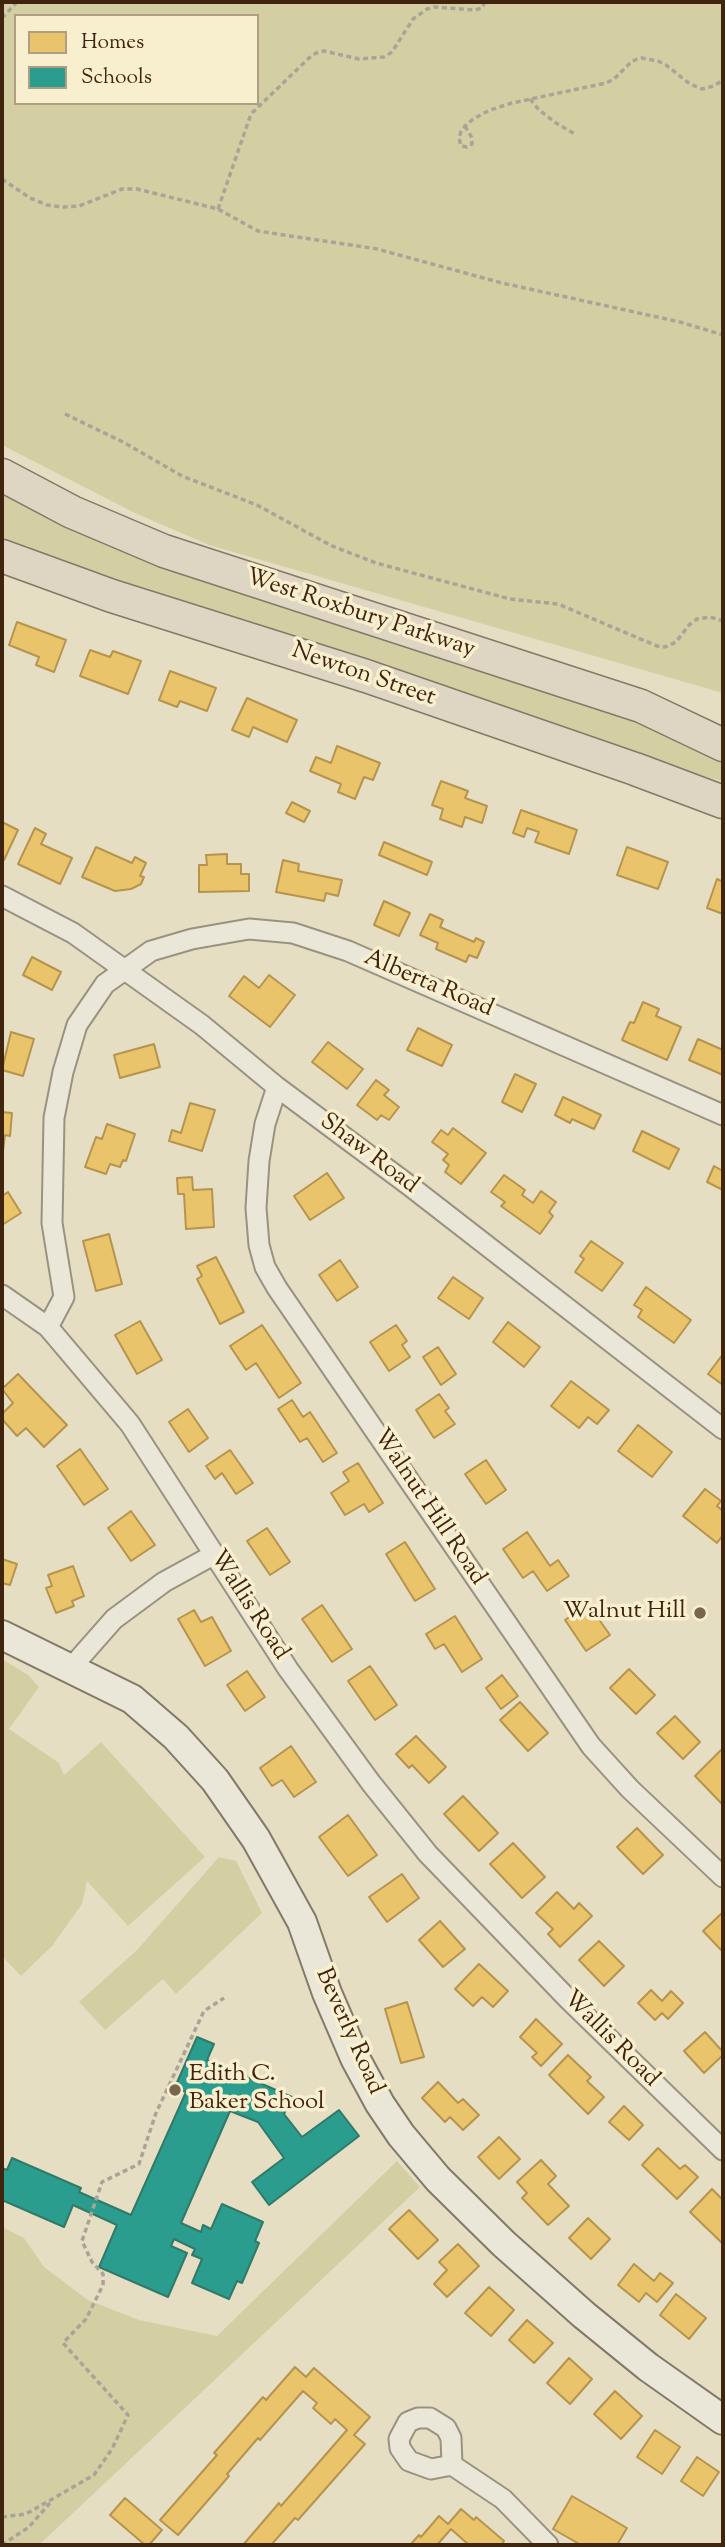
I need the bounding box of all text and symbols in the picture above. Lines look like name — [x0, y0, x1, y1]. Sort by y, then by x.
legend — [14, 14, 259, 105]
text: Homes — [81, 28, 144, 58]
text: Schools — [81, 63, 152, 93]
street label: West Roxbury Parkway — [242, 564, 478, 666]
street label: Newton Street — [287, 638, 439, 714]
street label: Alberta Road — [359, 945, 497, 1025]
street label: Shaw Road — [313, 1109, 423, 1201]
street label: Walnut Hill Road — [365, 1424, 491, 1592]
street label: Wallis Road — [202, 1546, 294, 1666]
place label: Walnut Hill — [563, 1599, 686, 1627]
marker: Walnut Hill — [692, 1605, 708, 1621]
street label: Beverly Road — [307, 1964, 389, 2100]
street label: Wallis Road — [556, 1986, 664, 2094]
place label: Edith C. Baker School — [189, 2062, 325, 2118]
marker: Edith C. Baker School — [167, 2082, 183, 2098]

